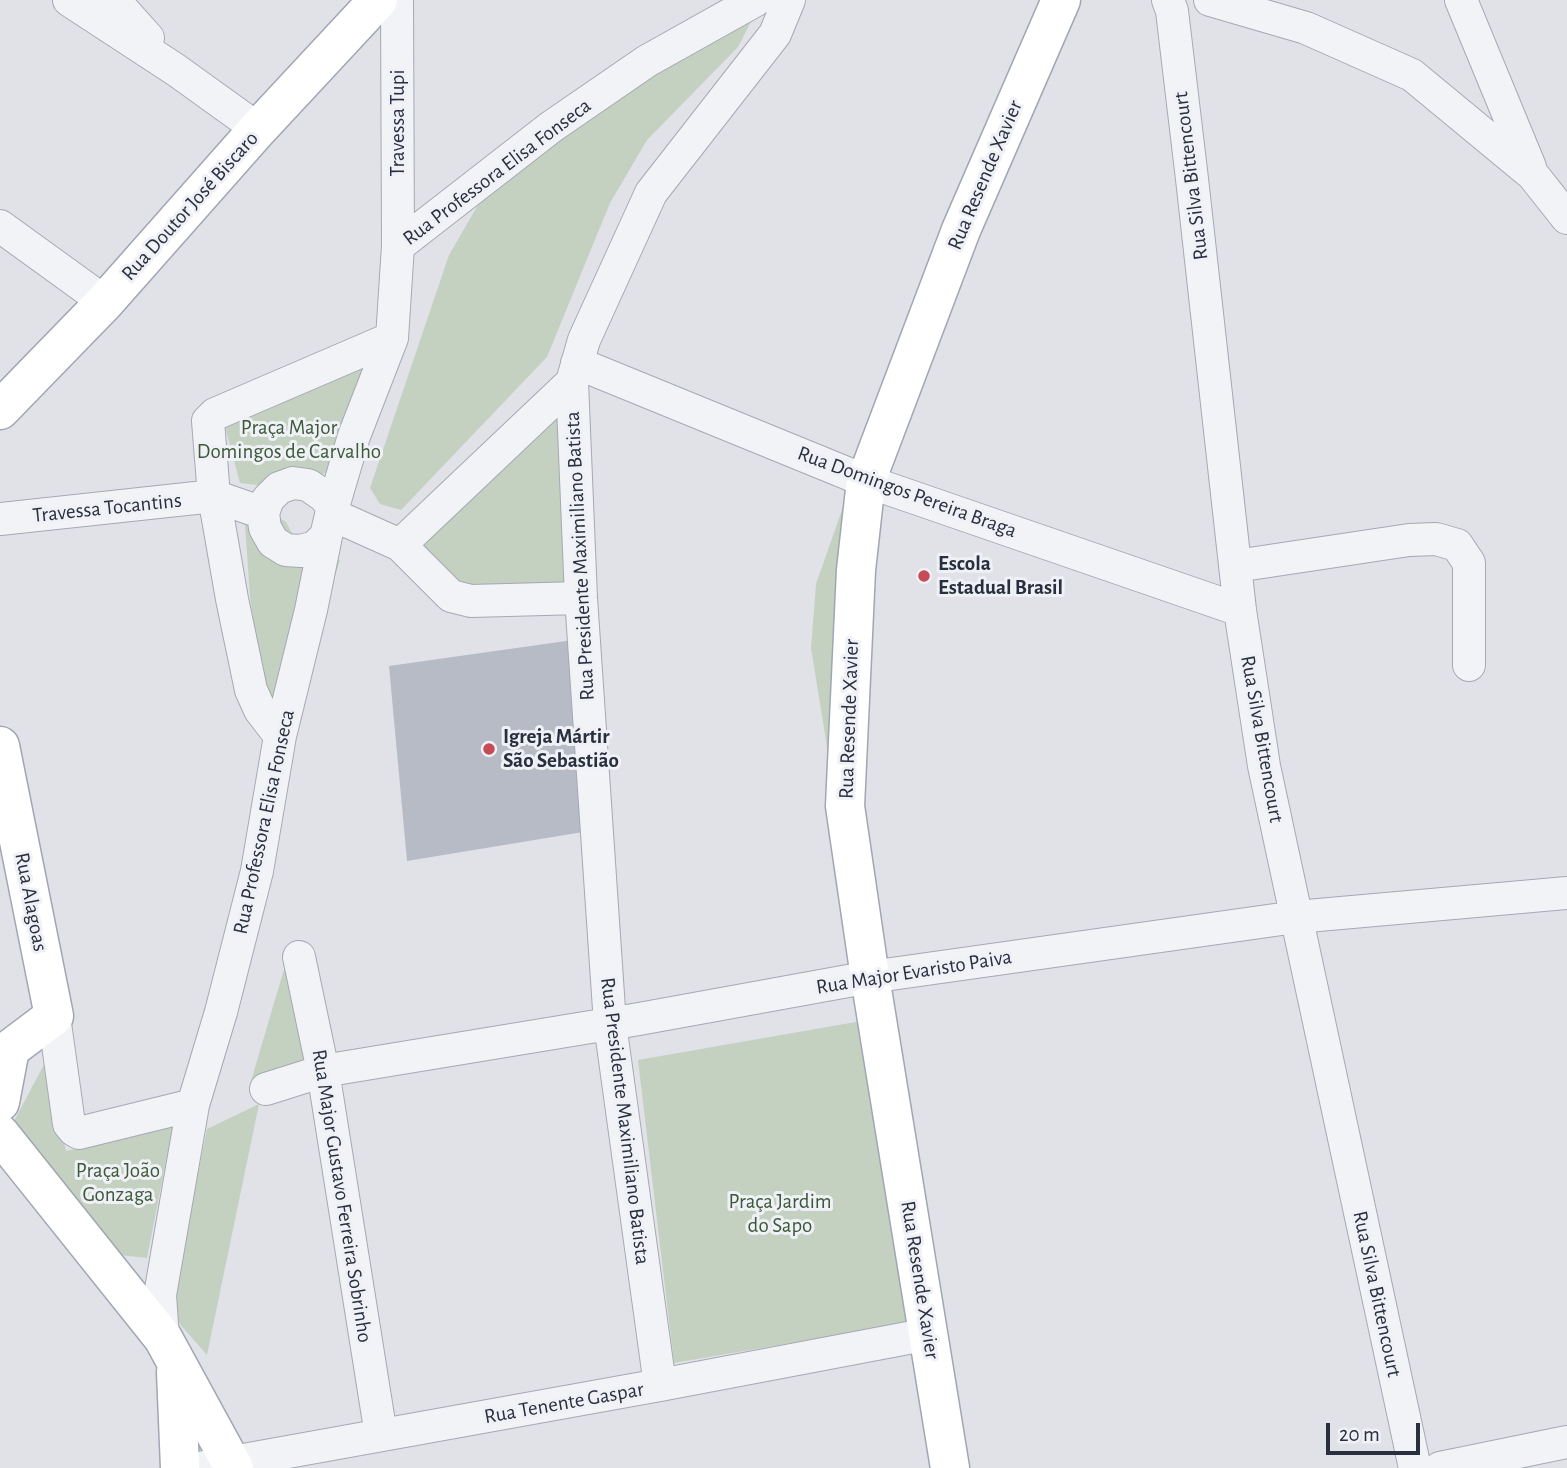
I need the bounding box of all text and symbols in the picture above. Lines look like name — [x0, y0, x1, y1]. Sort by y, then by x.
street label: Travessa Tupi — [385, 69, 411, 177]
street label: Rua Silva Bittencourt — [1168, 90, 1214, 262]
street label: Rua Professora Elisa Fonseca — [398, 93, 596, 251]
street label: Rua Resende Xavier — [942, 96, 1028, 254]
street label: Rua Doutor José Biscaro — [116, 126, 264, 286]
street label: Rua Presidente Maximiliano Batista — [560, 411, 600, 701]
park label: Praça Major Domingos de Carvalho — [197, 415, 381, 465]
street label: Rua Domingos Pereira Braga — [794, 441, 1020, 543]
street label: Travessa Tocantins — [31, 488, 183, 528]
place label: Escola Estadual Brasil — [938, 551, 1063, 601]
marker: Escola Estadual Brasil — [916, 568, 932, 584]
street label: Rua Resende Xavier — [834, 639, 864, 799]
street label: Rua Silva Bittencourt — [1235, 653, 1289, 825]
street label: Rua Professora Elisa Fonseca — [228, 707, 300, 937]
place label: Igreja Mártir São Sebastião — [503, 724, 619, 774]
marker: Igreja Mártir São Sebastião — [481, 741, 497, 757]
street label: Rua Alagoas — [9, 850, 53, 954]
street label: Rua Major Evaristo Paiva — [814, 944, 1014, 1000]
street label: Rua Presidente Maximiliano Batista — [595, 976, 655, 1266]
street label: Rua Major Gustavo Ferreira Sobrinho — [306, 1048, 378, 1344]
park label: Praça João Gonzaga — [76, 1158, 160, 1208]
park label: Praça Jardim do Sapo — [728, 1189, 832, 1239]
street label: Rua Resende Xavier — [895, 1199, 945, 1361]
street label: Rua Silva Bittencourt — [1347, 1209, 1407, 1379]
street label: Rua Tenente Gaspar — [482, 1377, 646, 1429]
scale bar — [1329, 1408, 1424, 1452]
text: 20 m — [1339, 1424, 1380, 1445]

